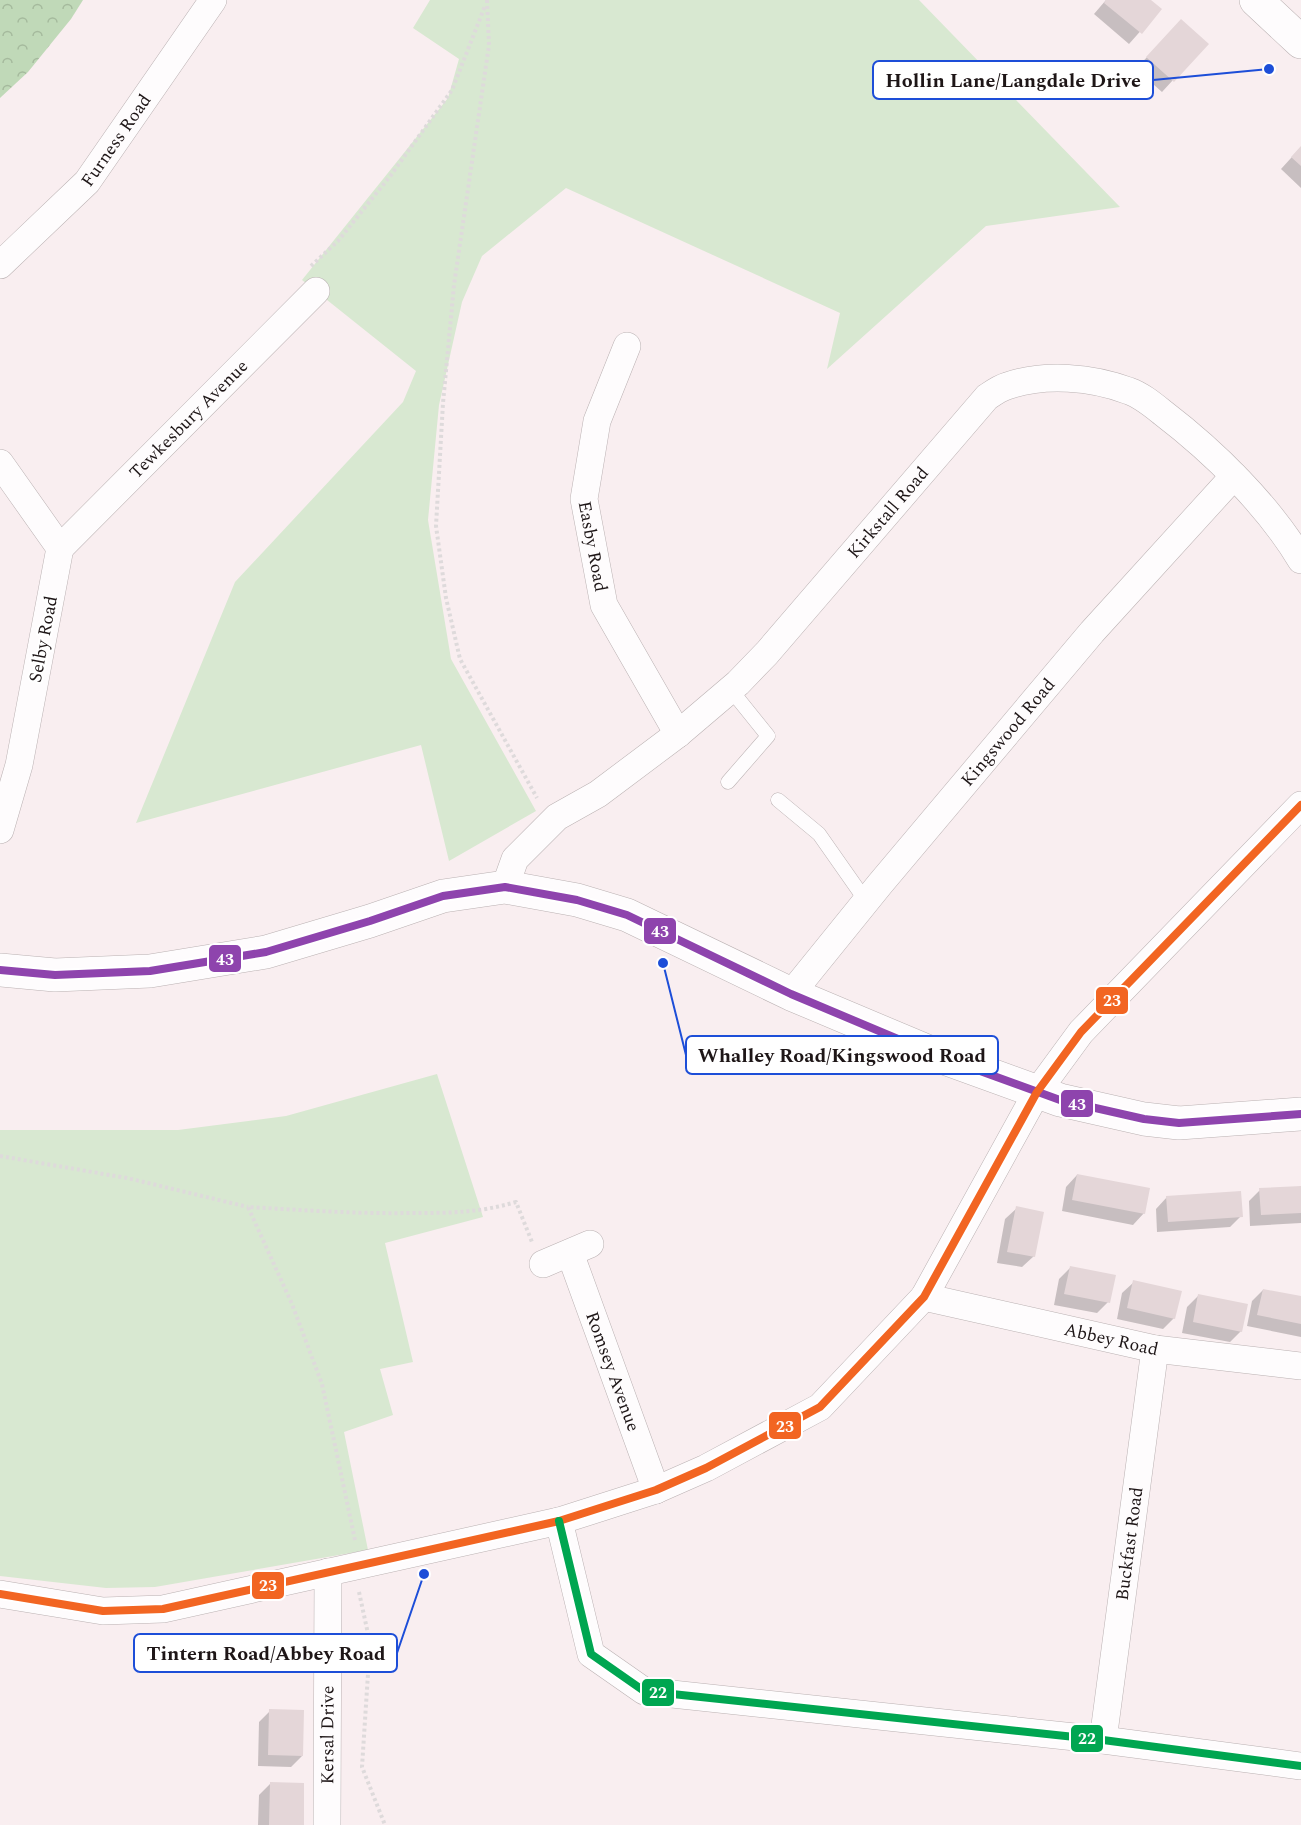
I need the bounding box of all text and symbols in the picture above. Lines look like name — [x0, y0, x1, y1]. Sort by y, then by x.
callout: Hollin Lane/Langdale Drive — [873, 61, 1153, 99]
text: Hollin Lane/Langdale Drive — [885, 66, 1141, 96]
street label: Furness Road — [75, 89, 158, 193]
street label: Tewkesbury Avenue — [123, 353, 255, 485]
street label: Kirkstall Road — [841, 461, 935, 565]
street label: Easby Road — [571, 499, 614, 594]
street label: Selby Road — [22, 593, 65, 685]
street label: Kingswood Road — [955, 672, 1062, 793]
line badge: 43 — [643, 917, 677, 945]
text: 43 — [651, 920, 669, 944]
line badge: 43 — [208, 944, 242, 973]
text: 43 — [216, 948, 234, 972]
line badge: 23 — [1095, 986, 1129, 1015]
text: 23 — [1103, 989, 1121, 1013]
callout: Whalley Road/Kingswood Road — [686, 1036, 998, 1074]
text: Whalley Road/Kingswood Road — [698, 1041, 987, 1071]
line badge: 43 — [1060, 1089, 1094, 1118]
text: 43 — [1068, 1093, 1086, 1117]
street label: Romsey Avenue — [578, 1308, 647, 1436]
street label: Abbey Road — [1062, 1316, 1161, 1363]
line badge: 23 — [768, 1411, 802, 1440]
text: 23 — [776, 1415, 794, 1439]
street label: Buckfast Road — [1109, 1485, 1151, 1602]
line badge: 23 — [251, 1571, 285, 1600]
text: 23 — [259, 1574, 277, 1598]
callout: Tintern Road/Abbey Road — [134, 1634, 397, 1672]
text: Tintern Road/Abbey Road — [146, 1639, 386, 1669]
line badge: 22 — [641, 1678, 675, 1707]
text: 22 — [649, 1681, 667, 1705]
street label: Kersal Drive — [314, 1686, 342, 1784]
line badge: 22 — [1070, 1724, 1104, 1753]
text: 22 — [1078, 1727, 1096, 1751]

